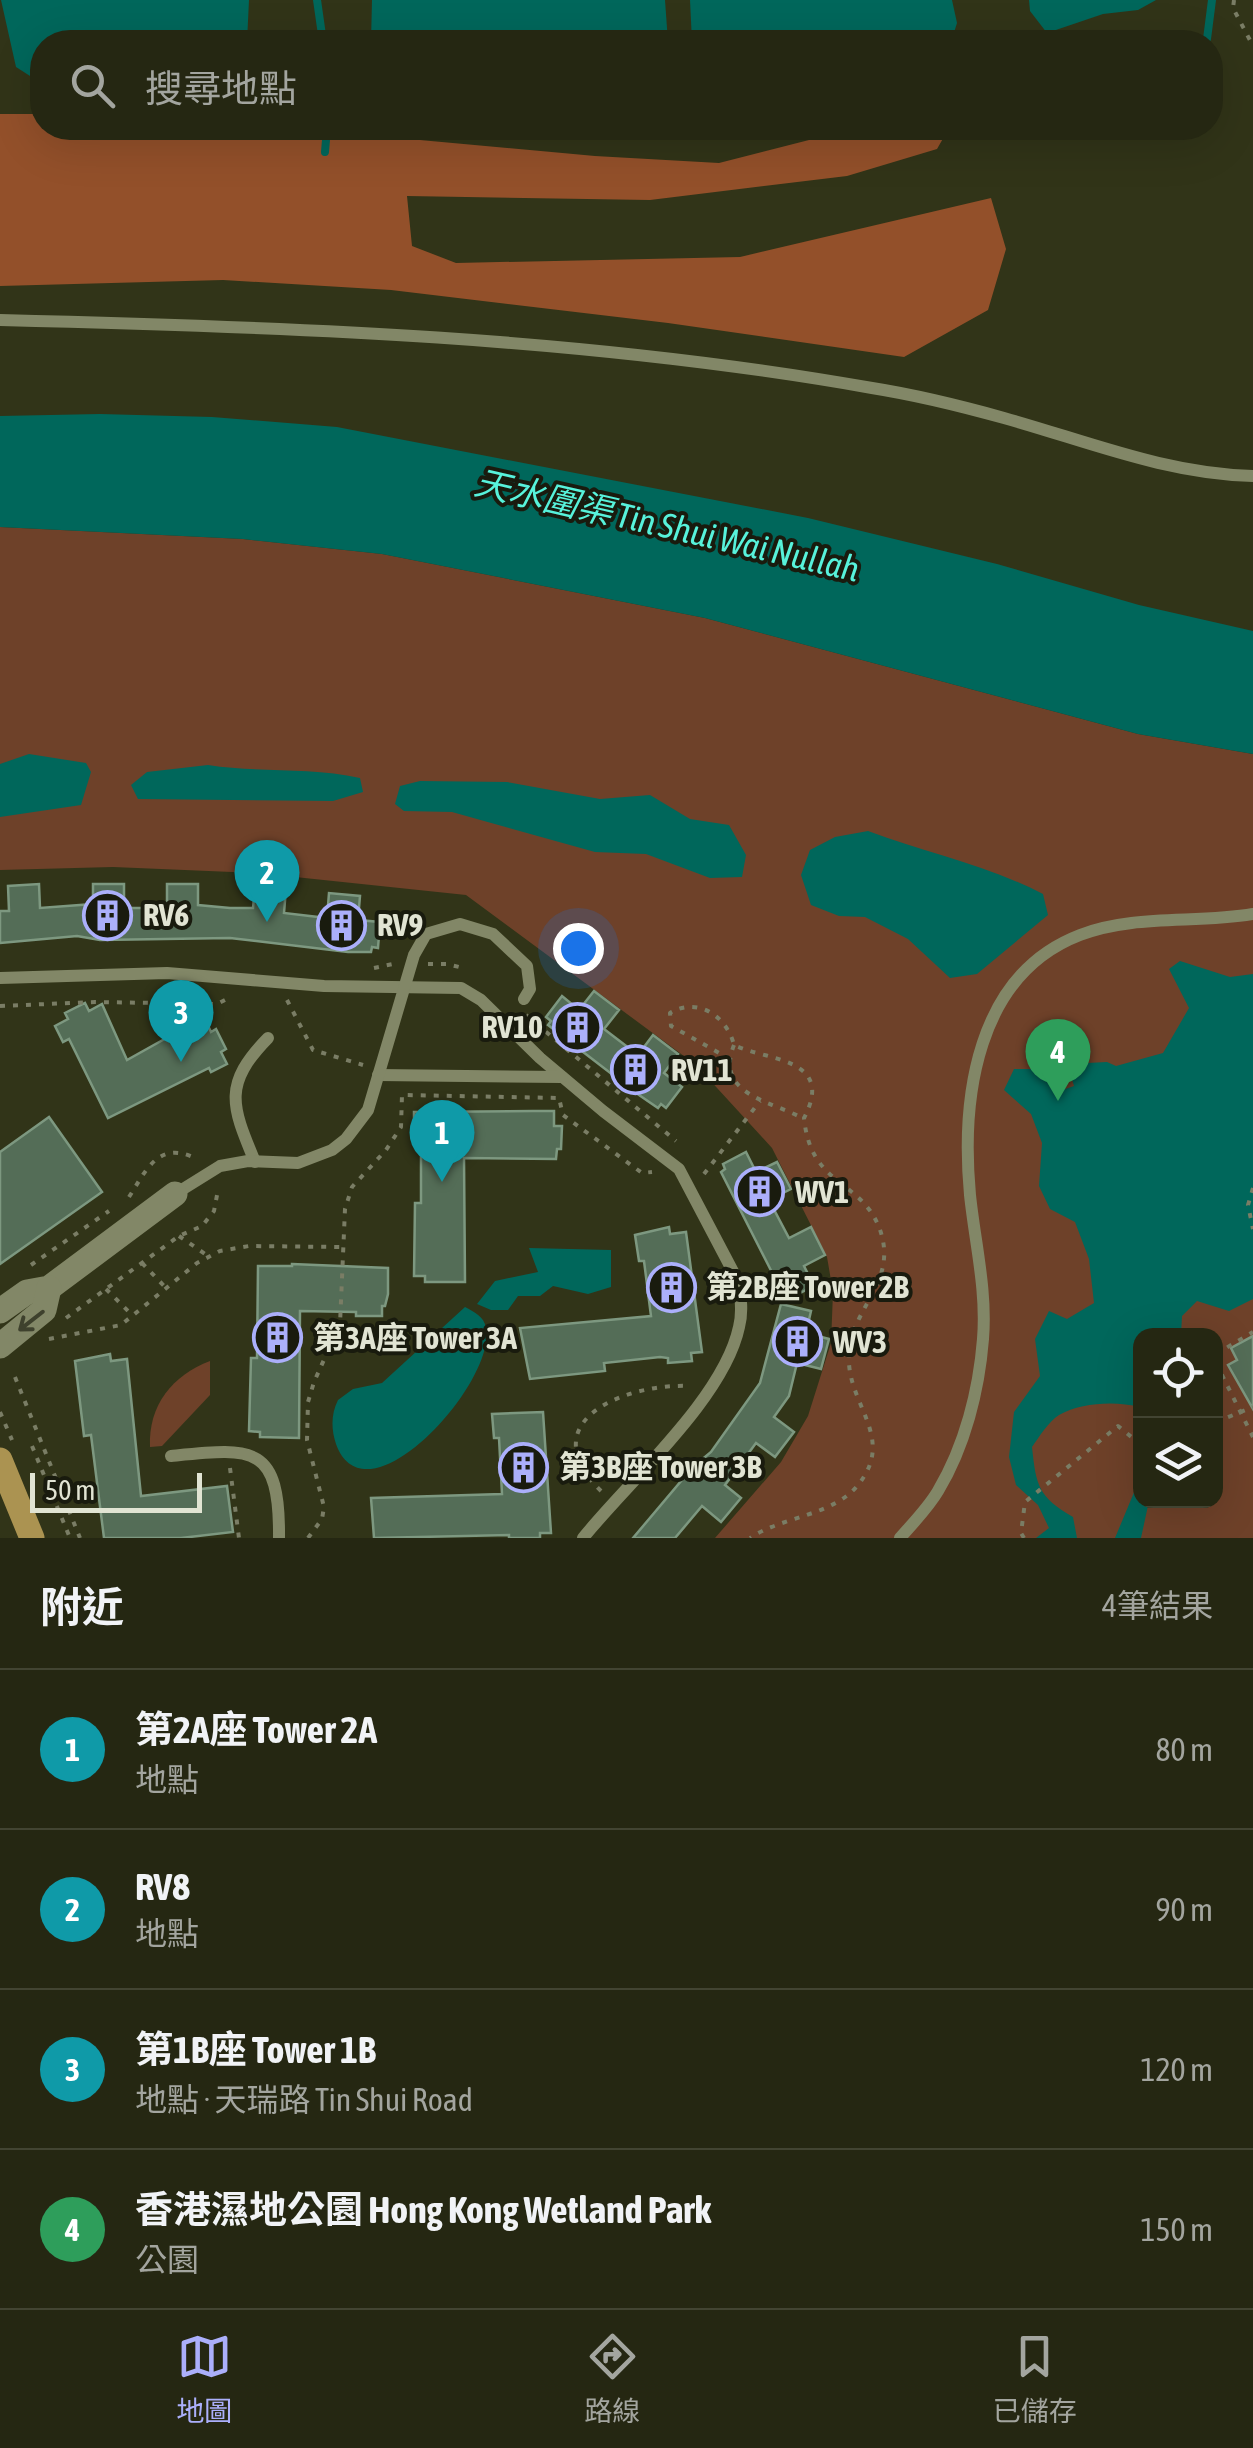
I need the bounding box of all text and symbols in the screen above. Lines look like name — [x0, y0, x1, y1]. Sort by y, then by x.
search box — [30, 30, 1223, 140]
icon: search — [65, 58, 120, 113]
text: 搜尋地點 — [145, 67, 297, 110]
water label: 天水圍渠 Tin Shui Wai Nullah — [471, 461, 863, 589]
pin: 2 — [234, 840, 300, 922]
building icon: RV6 — [82, 889, 134, 941]
place label: RV6 — [143, 896, 189, 933]
building icon: RV9 — [316, 899, 368, 951]
place label: RV9 — [377, 906, 423, 943]
your location — [553, 923, 604, 974]
pin: 3 — [148, 980, 214, 1062]
building icon: RV10 — [552, 1001, 604, 1053]
place label: RV10 — [482, 1008, 543, 1045]
pin: 4 — [1026, 1018, 1090, 1101]
building icon: RV11 — [610, 1044, 662, 1096]
place label: RV11 — [671, 1051, 732, 1088]
pin: 1 — [410, 1100, 474, 1182]
building icon: WV1 — [734, 1166, 786, 1218]
place label: WV1 — [794, 1173, 849, 1210]
building icon: 第2B座 Tower 2B — [645, 1261, 697, 1313]
place label: 第2B座 Tower 2B — [706, 1268, 910, 1305]
one-way arrow — [18, 1310, 44, 1332]
building icon: 第3A座 Tower 3A — [252, 1312, 304, 1364]
building icon: WV3 — [772, 1316, 824, 1368]
place label: 第3A座 Tower 3A — [313, 1319, 517, 1356]
place label: WV3 — [832, 1323, 887, 1360]
map controls — [1133, 1328, 1223, 1508]
button: locate — [1133, 1328, 1223, 1418]
button: layers — [1133, 1418, 1223, 1508]
building icon: 第3B座 Tower 3B — [498, 1441, 550, 1493]
place label: 第3B座 Tower 3B — [559, 1448, 763, 1485]
scale bar — [30, 1468, 202, 1512]
text: 50 m — [45, 1474, 95, 1506]
text: 附近 — [40, 1583, 124, 1631]
text: 4筆結果 — [1102, 1587, 1213, 1624]
text: 第2A座 Tower 2A — [135, 1708, 377, 1751]
text: 1 — [65, 1731, 80, 1768]
text: 80 m — [1155, 1731, 1213, 1768]
text: 地點 — [135, 1761, 199, 1798]
text: RV8 — [135, 1865, 190, 1908]
text: 2 — [65, 1891, 80, 1928]
text: 90 m — [1155, 1891, 1213, 1928]
text: 地點 — [135, 1915, 199, 1952]
text: 第1B座 Tower 1B — [135, 2028, 376, 2071]
text: 3 — [65, 2051, 80, 2088]
text: 120 m — [1140, 2051, 1213, 2088]
text: 地點 · 天瑞路 Tin Shui Road — [135, 2081, 473, 2118]
text: 香港濕地公園 Hong Kong Wetland Park — [135, 2188, 711, 2231]
text: 4 — [65, 2211, 80, 2248]
text: 150 m — [1140, 2211, 1213, 2248]
text: 公園 — [135, 2241, 199, 2278]
tab: 地圖 — [176, 2329, 232, 2429]
tab: 路線 — [584, 2329, 641, 2429]
tab: 已儲存 — [993, 2329, 1077, 2429]

